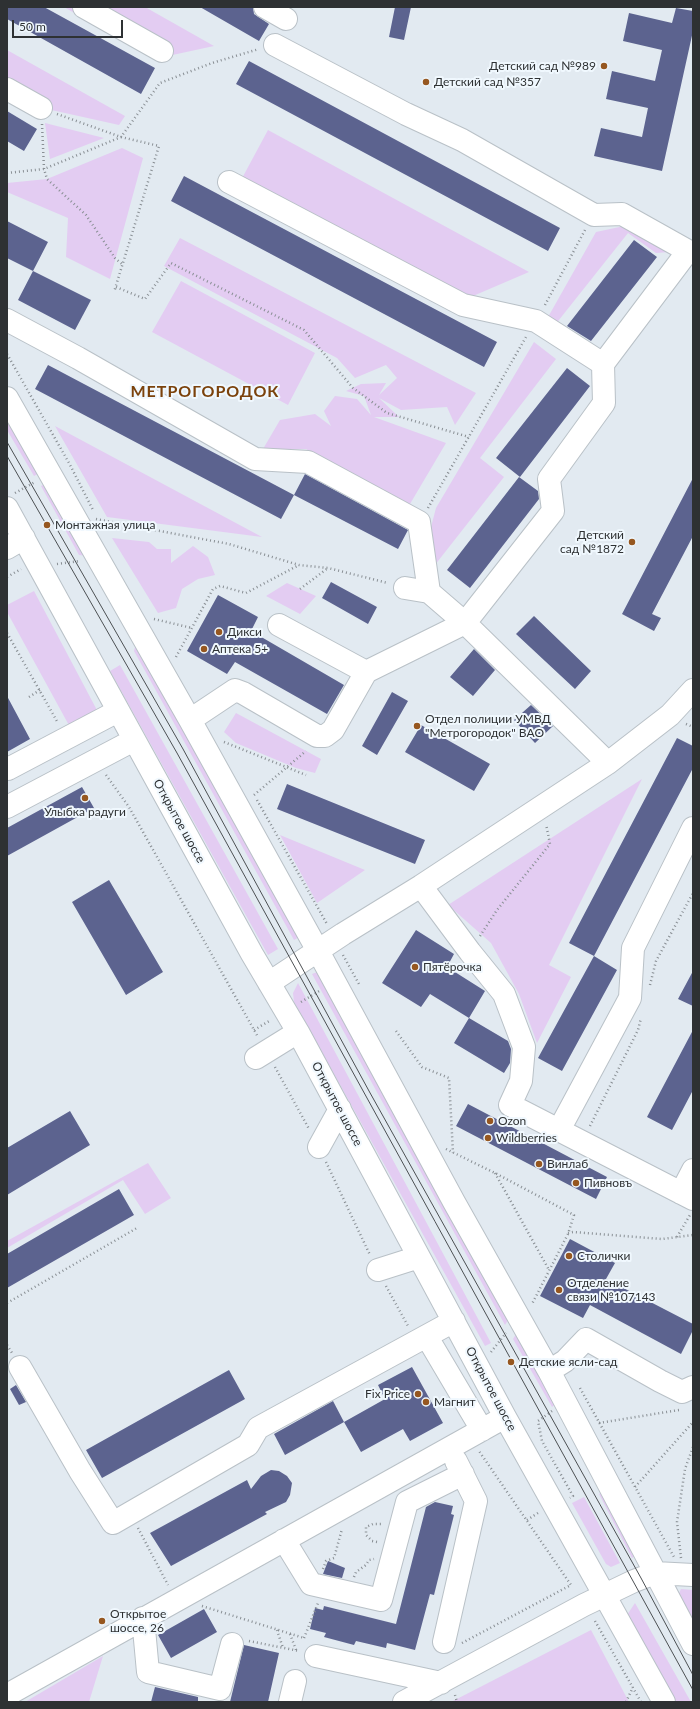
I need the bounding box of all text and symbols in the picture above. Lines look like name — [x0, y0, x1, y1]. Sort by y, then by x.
scale bar — [14, 12, 125, 38]
text: 50 m — [19, 19, 46, 34]
place label: Детский сад №989 — [489, 59, 596, 73]
marker: Детский сад №989 — [599, 61, 609, 71]
place label: Детский сад №357 — [434, 75, 541, 89]
marker: Детский сад №357 — [421, 77, 431, 87]
district label: МЕТРОГОРОДОК — [131, 382, 279, 402]
place label: Монтажная улица — [55, 518, 155, 532]
marker: Монтажная улица — [42, 520, 52, 530]
place label: Детский сад №1872 — [560, 528, 624, 556]
marker: Детский сад №1872 — [627, 537, 637, 547]
place label: Дикси — [227, 625, 262, 639]
marker: Дикси — [214, 627, 224, 637]
place label: Аптека 5+ — [212, 642, 268, 656]
marker: Аптека 5+ — [199, 644, 209, 654]
place label: Отдел полиции УМВД "Метрогородок" ВАО — [425, 712, 551, 740]
marker: Отдел полиции УМВД "Метрогородок" ВАО — [412, 721, 422, 731]
street label: Открытое шоссе — [150, 777, 208, 865]
marker: Улыбка радуги — [80, 793, 90, 803]
place label: Улыбка радуги — [44, 805, 126, 819]
place label: Пятёрочка — [423, 960, 482, 974]
marker: Пятёрочка — [410, 962, 420, 972]
street label: Открытое шоссе — [309, 1059, 365, 1149]
place label: Ozon — [498, 1114, 526, 1128]
marker: Ozon — [485, 1116, 495, 1126]
place label: Wildberries — [496, 1131, 557, 1145]
marker: Wildberries — [483, 1133, 493, 1143]
place label: Винлаб — [547, 1157, 588, 1171]
marker: Винлаб — [534, 1159, 544, 1169]
place label: Пивновъ — [584, 1176, 632, 1190]
marker: Пивновъ — [571, 1178, 581, 1188]
place label: Столички — [577, 1249, 630, 1263]
marker: Столички — [564, 1251, 574, 1261]
place label: Отделение связи №107143 — [567, 1276, 656, 1304]
marker: Отделение связи №107143 — [554, 1285, 564, 1295]
street label: Открытое шоссе — [463, 1344, 519, 1434]
place label: Детские ясли-сад — [519, 1355, 618, 1369]
marker: Детские ясли-сад — [506, 1357, 516, 1367]
place label: Fix Price — [365, 1387, 410, 1401]
marker: Fix Price — [413, 1389, 423, 1399]
place label: Магнит — [434, 1395, 476, 1409]
marker: Магнит — [421, 1397, 431, 1407]
place label: Открытое шоссе, 26 — [110, 1607, 166, 1635]
marker: Открытое шоссе, 26 — [97, 1616, 107, 1626]

